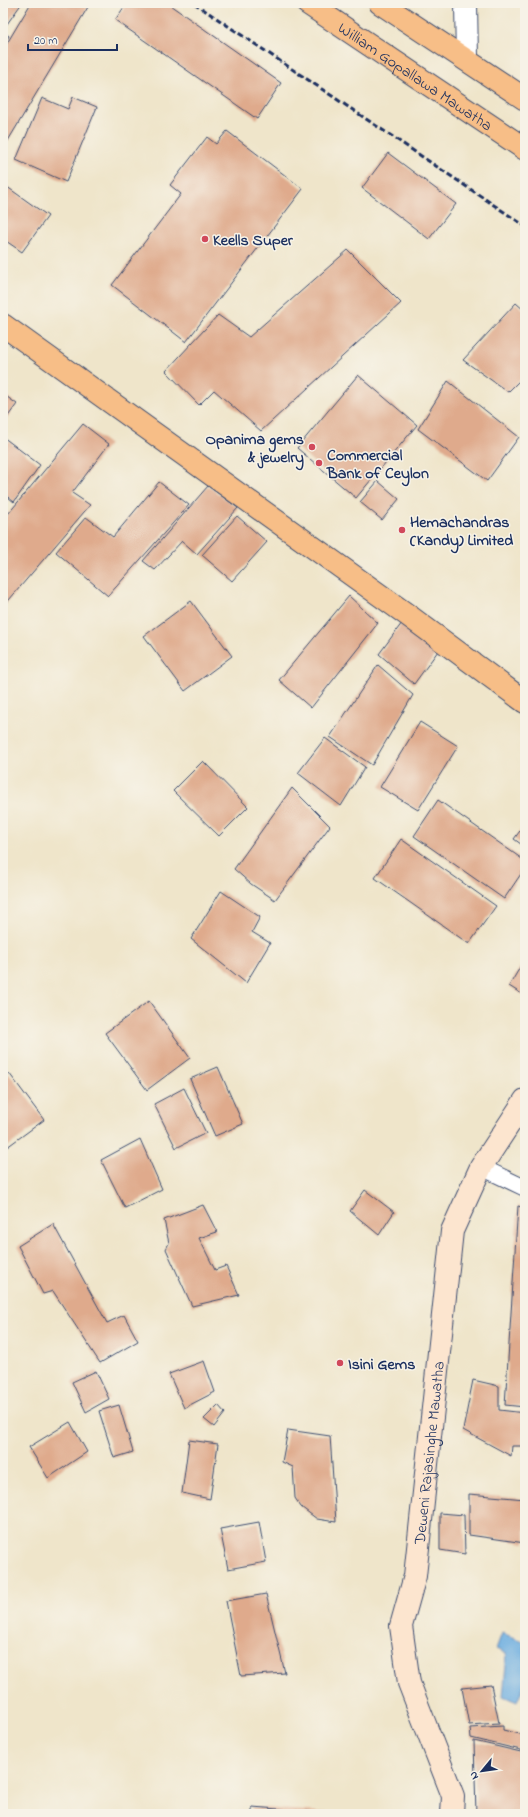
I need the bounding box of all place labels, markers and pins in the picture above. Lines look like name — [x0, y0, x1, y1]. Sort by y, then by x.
place label: Keells Super — [213, 229, 294, 253]
marker: Keells Super — [200, 234, 210, 244]
place label: Opanima gems & jewelry — [205, 428, 304, 471]
marker: Opanima gems & jewelry — [307, 442, 317, 452]
place label: Commercial Bank of Ceylon — [326, 444, 429, 487]
marker: Commercial Bank of Ceylon — [314, 458, 324, 468]
place label: Hemachandras (Kandy) Limited — [409, 511, 513, 554]
marker: Hemachandras (Kandy) Limited — [397, 525, 407, 535]
place label: Isini Gems — [348, 1353, 415, 1377]
marker: Isini Gems — [335, 1358, 345, 1368]

